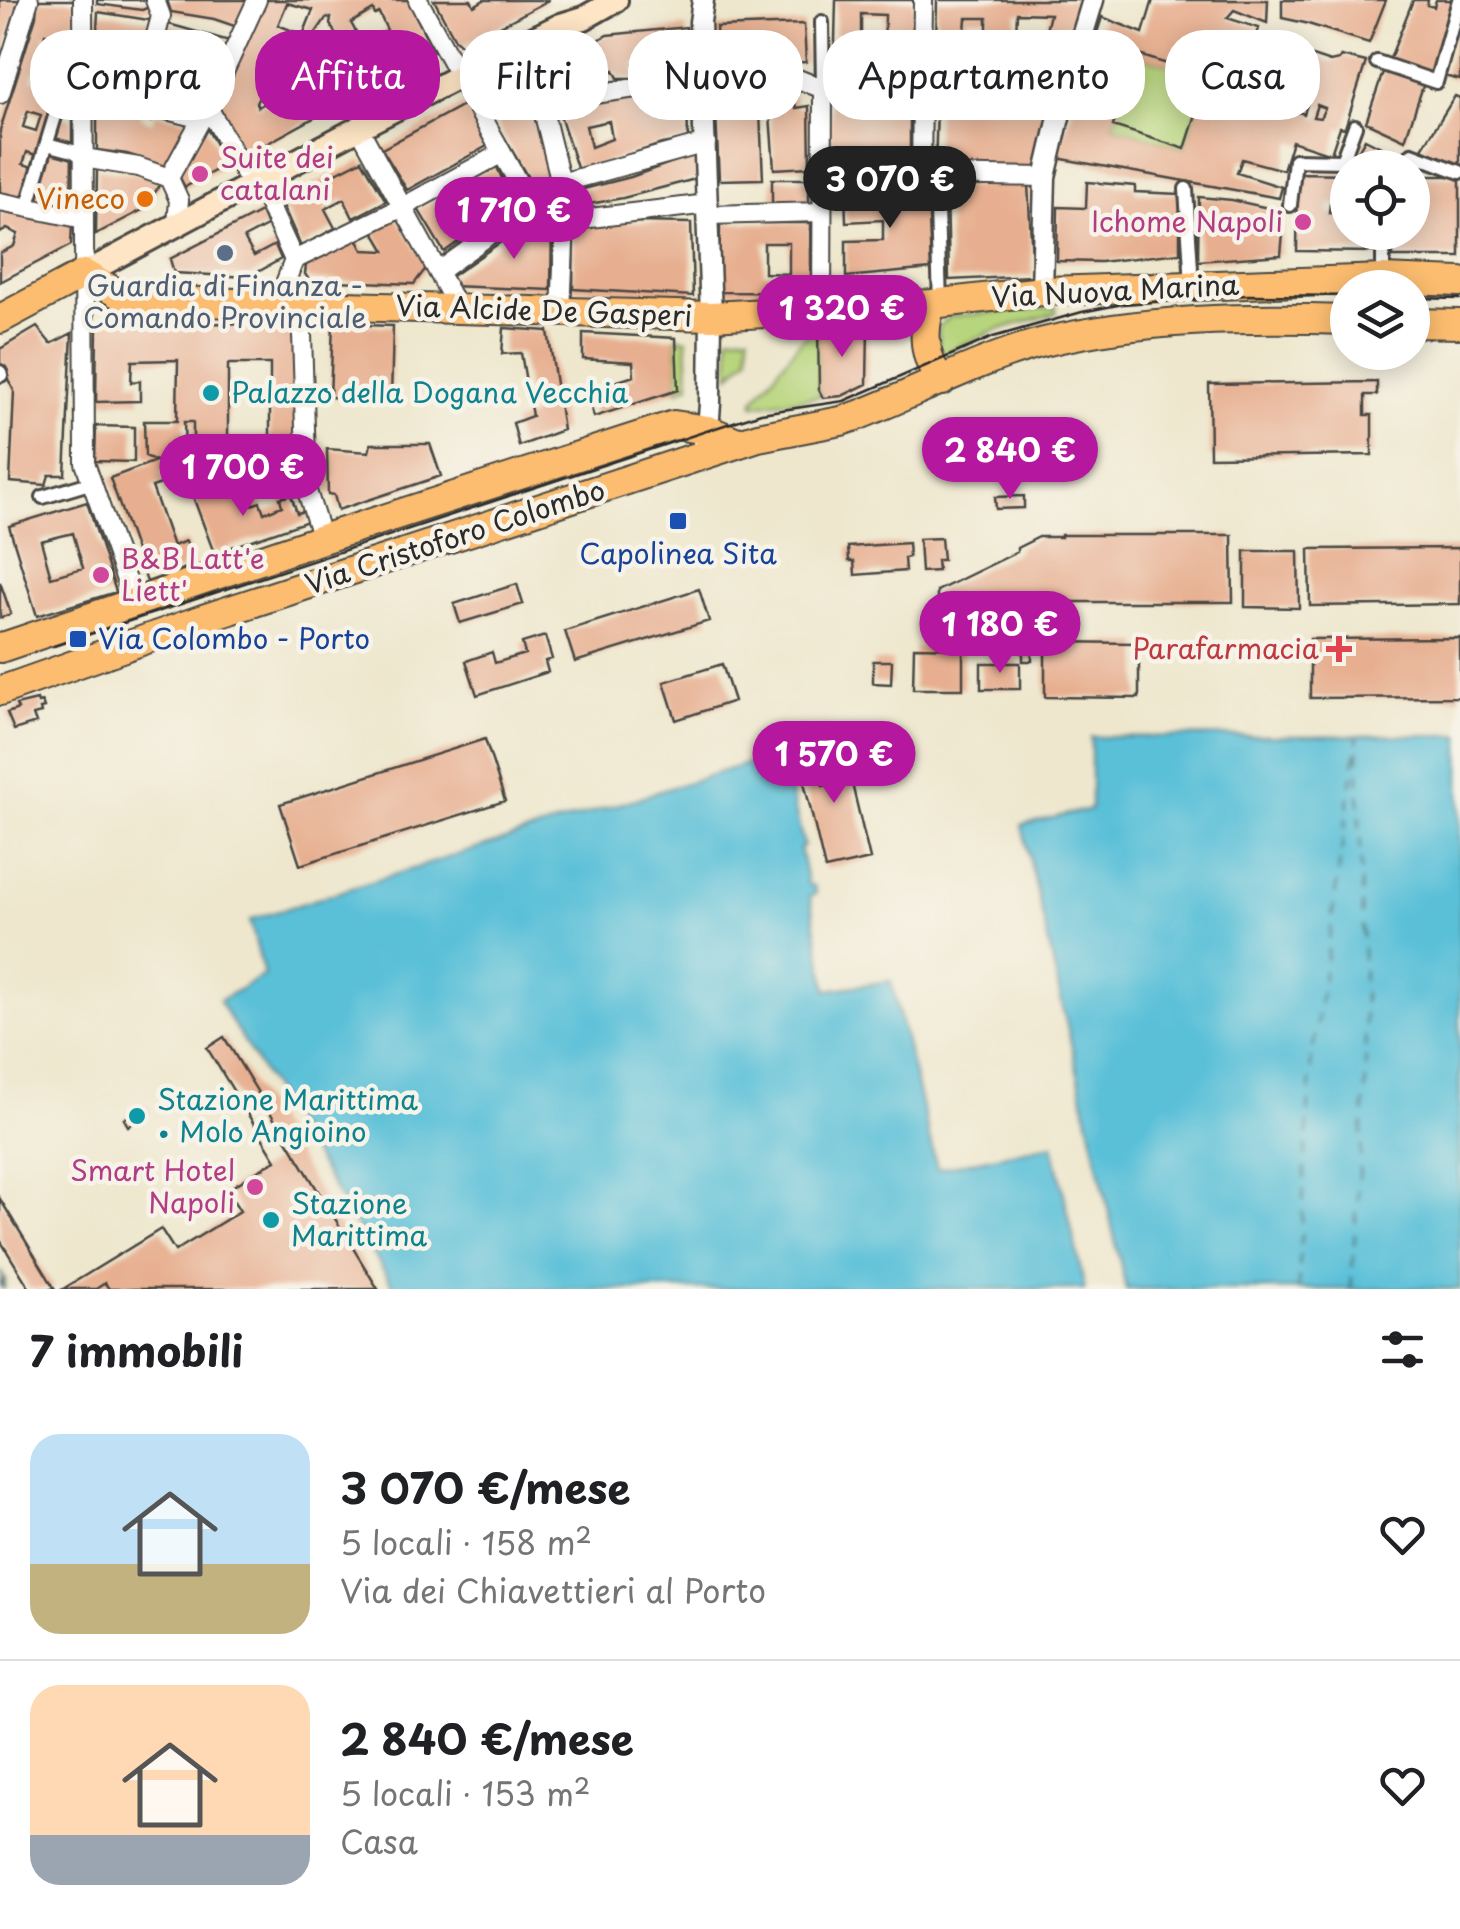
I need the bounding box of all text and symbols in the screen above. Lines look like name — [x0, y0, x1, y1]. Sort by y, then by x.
chip: Compra — [30, 30, 235, 120]
chip: Affitta — [255, 30, 440, 120]
chip: Filtri — [460, 30, 608, 120]
chip: Nuovo — [628, 30, 803, 120]
chip: Appartamento — [823, 30, 1145, 120]
chip: Casa — [1165, 30, 1320, 120]
place label: Suite dei catalani — [220, 135, 334, 210]
pin: 3 070 € — [798, 146, 982, 231]
map controls — [1330, 150, 1430, 370]
button: locate — [1330, 150, 1430, 250]
text: 3 070 € — [825, 154, 955, 202]
marker: Suite dei catalani — [189, 163, 211, 185]
place label: Vineco — [37, 176, 125, 219]
pin: 1 710 € — [422, 177, 606, 262]
text: 1 710 € — [457, 185, 571, 233]
marker: Vineco — [134, 188, 156, 210]
place label: Ichome Napoli — [1091, 199, 1283, 242]
marker: Ichome Napoli — [1292, 211, 1314, 233]
marker: Guardia di Finanza - Comando Provinciale — [214, 242, 236, 264]
street label: Via Nuova Marina — [990, 262, 1241, 317]
place label: Guardia di Finanza - Comando Provinciale — [83, 263, 367, 338]
button: layers — [1330, 270, 1430, 370]
pin: 1 320 € — [750, 275, 934, 360]
street label: Via Alcide De Gasperi — [395, 283, 693, 336]
text: 1 320 € — [779, 283, 905, 331]
place label: Palazzo della Dogana Vecchia — [231, 370, 629, 413]
marker: Palazzo della Dogana Vecchia — [200, 382, 222, 404]
pin: 2 840 € — [918, 417, 1102, 502]
text: 2 840 € — [944, 425, 1076, 473]
pin: 1 700 € — [151, 434, 335, 519]
text: 1 700 € — [181, 442, 305, 490]
street label: Via Cristoforo Colombo — [299, 467, 610, 604]
marker: Capolinea Sita — [667, 510, 689, 532]
place label: Capolinea Sita — [579, 531, 777, 574]
place label: B&B Latt'e Liett' — [121, 536, 265, 611]
marker: B&B Latt'e Liett' — [90, 564, 112, 586]
pin: 1 180 € — [908, 591, 1092, 676]
text: 1 180 € — [941, 599, 1059, 647]
place label: Via Colombo - Porto — [98, 616, 370, 659]
place label: Parafarmacia — [1132, 626, 1320, 669]
marker: Via Colombo - Porto — [67, 628, 89, 650]
marker: Parafarmacia — [1328, 638, 1350, 660]
pin: 1 570 € — [742, 721, 926, 806]
text: 1 570 € — [775, 729, 893, 777]
place label: Stazione Marittima • Molo Angioino — [157, 1077, 418, 1152]
marker: Stazione Marittima • Molo Angioino — [126, 1105, 148, 1127]
place label: Smart Hotel Napoli — [70, 1148, 235, 1223]
marker: Smart Hotel Napoli — [244, 1176, 266, 1198]
place label: Stazione Marittima — [291, 1181, 428, 1256]
marker: Stazione Marittima — [260, 1209, 282, 1231]
text: 7 immobili — [30, 1318, 243, 1381]
icon: filters — [1375, 1322, 1430, 1377]
text: 3 070 €/mese — [340, 1455, 630, 1518]
icon: home — [110, 1474, 230, 1594]
icon: heart — [1375, 1507, 1430, 1562]
text: 5 locali · 158 m² — [340, 1518, 592, 1566]
text: Via dei Chiavettieri al Porto — [340, 1566, 766, 1614]
text: 2 840 €/mese — [340, 1706, 634, 1769]
icon: home — [110, 1725, 230, 1845]
icon: heart — [1375, 1758, 1430, 1813]
text: 5 locali · 153 m² — [340, 1769, 590, 1817]
text: Casa — [340, 1817, 418, 1865]

